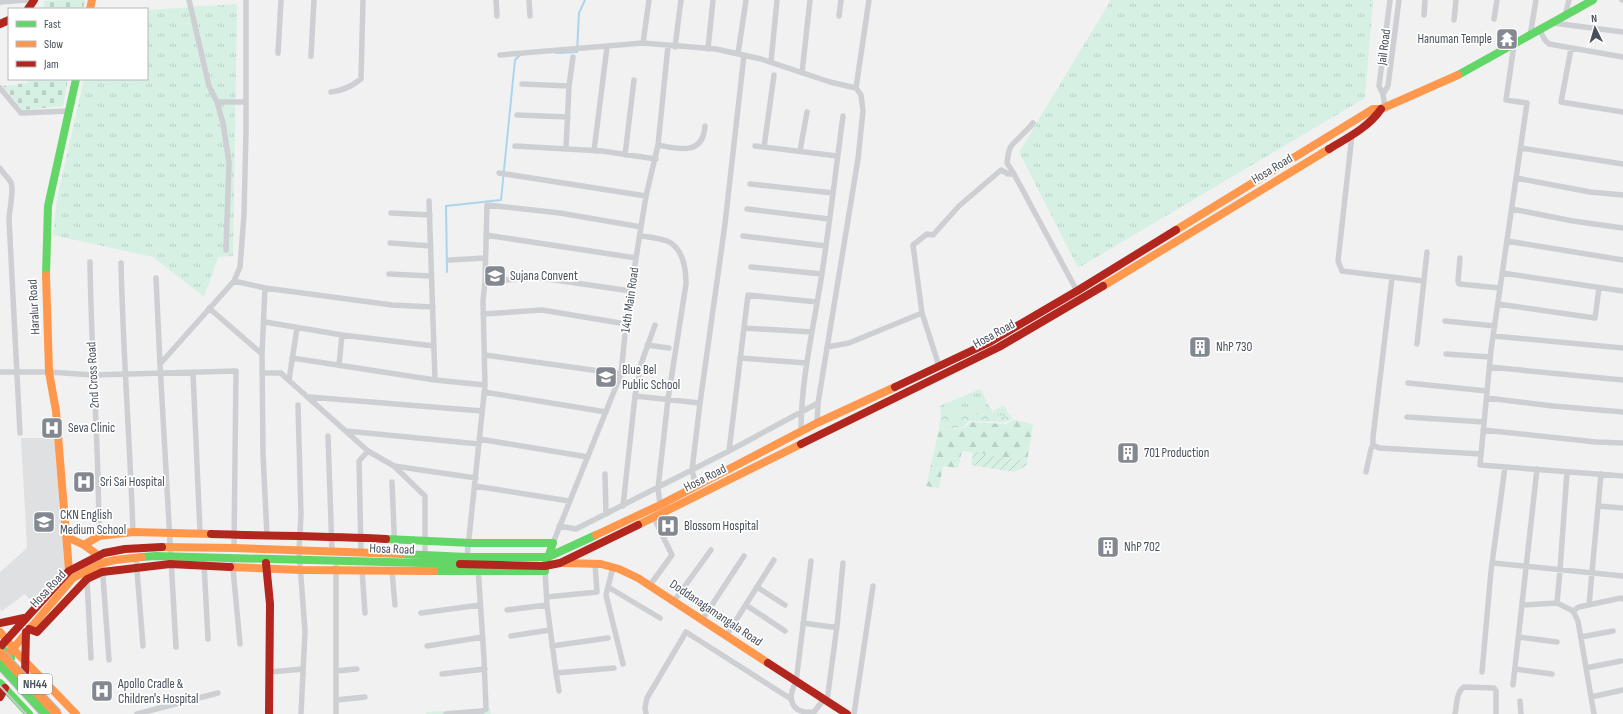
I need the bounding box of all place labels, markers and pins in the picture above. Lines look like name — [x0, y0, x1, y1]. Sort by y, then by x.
temple icon: Hanuman Temple — [1494, 26, 1520, 52]
place label: Hanuman Temple — [1417, 31, 1492, 47]
school or university icon: Sujana Convent — [482, 263, 508, 289]
place label: Sujana Convent — [510, 268, 578, 284]
building icon: NhP 730 — [1187, 334, 1213, 360]
place label: NhP 730 — [1216, 339, 1252, 355]
place label: Blue Bel Public School — [622, 362, 680, 393]
school or university icon: Blue Bel Public School — [593, 364, 619, 390]
hospital icon: Seva Clinic — [39, 415, 65, 441]
place label: Seva Clinic — [68, 420, 115, 436]
building icon: 701 Production — [1115, 440, 1141, 466]
place label: 701 Production — [1144, 445, 1209, 461]
hospital icon: Sri Sai Hospital — [71, 469, 97, 495]
place label: Sri Sai Hospital — [100, 474, 165, 490]
place label: CKN English Medium School — [60, 507, 126, 538]
school or university icon: CKN English Medium School — [31, 509, 57, 535]
hospital icon: Blossom Hospital — [655, 513, 681, 539]
place label: Blossom Hospital — [684, 518, 758, 534]
building icon: NhP 702 — [1095, 534, 1121, 560]
place label: NhP 702 — [1124, 539, 1160, 555]
place label: Apollo Cradle & Children's Hospital — [117, 676, 199, 707]
hospital icon: Apollo Cradle & Children's Hospital — [89, 678, 115, 704]

